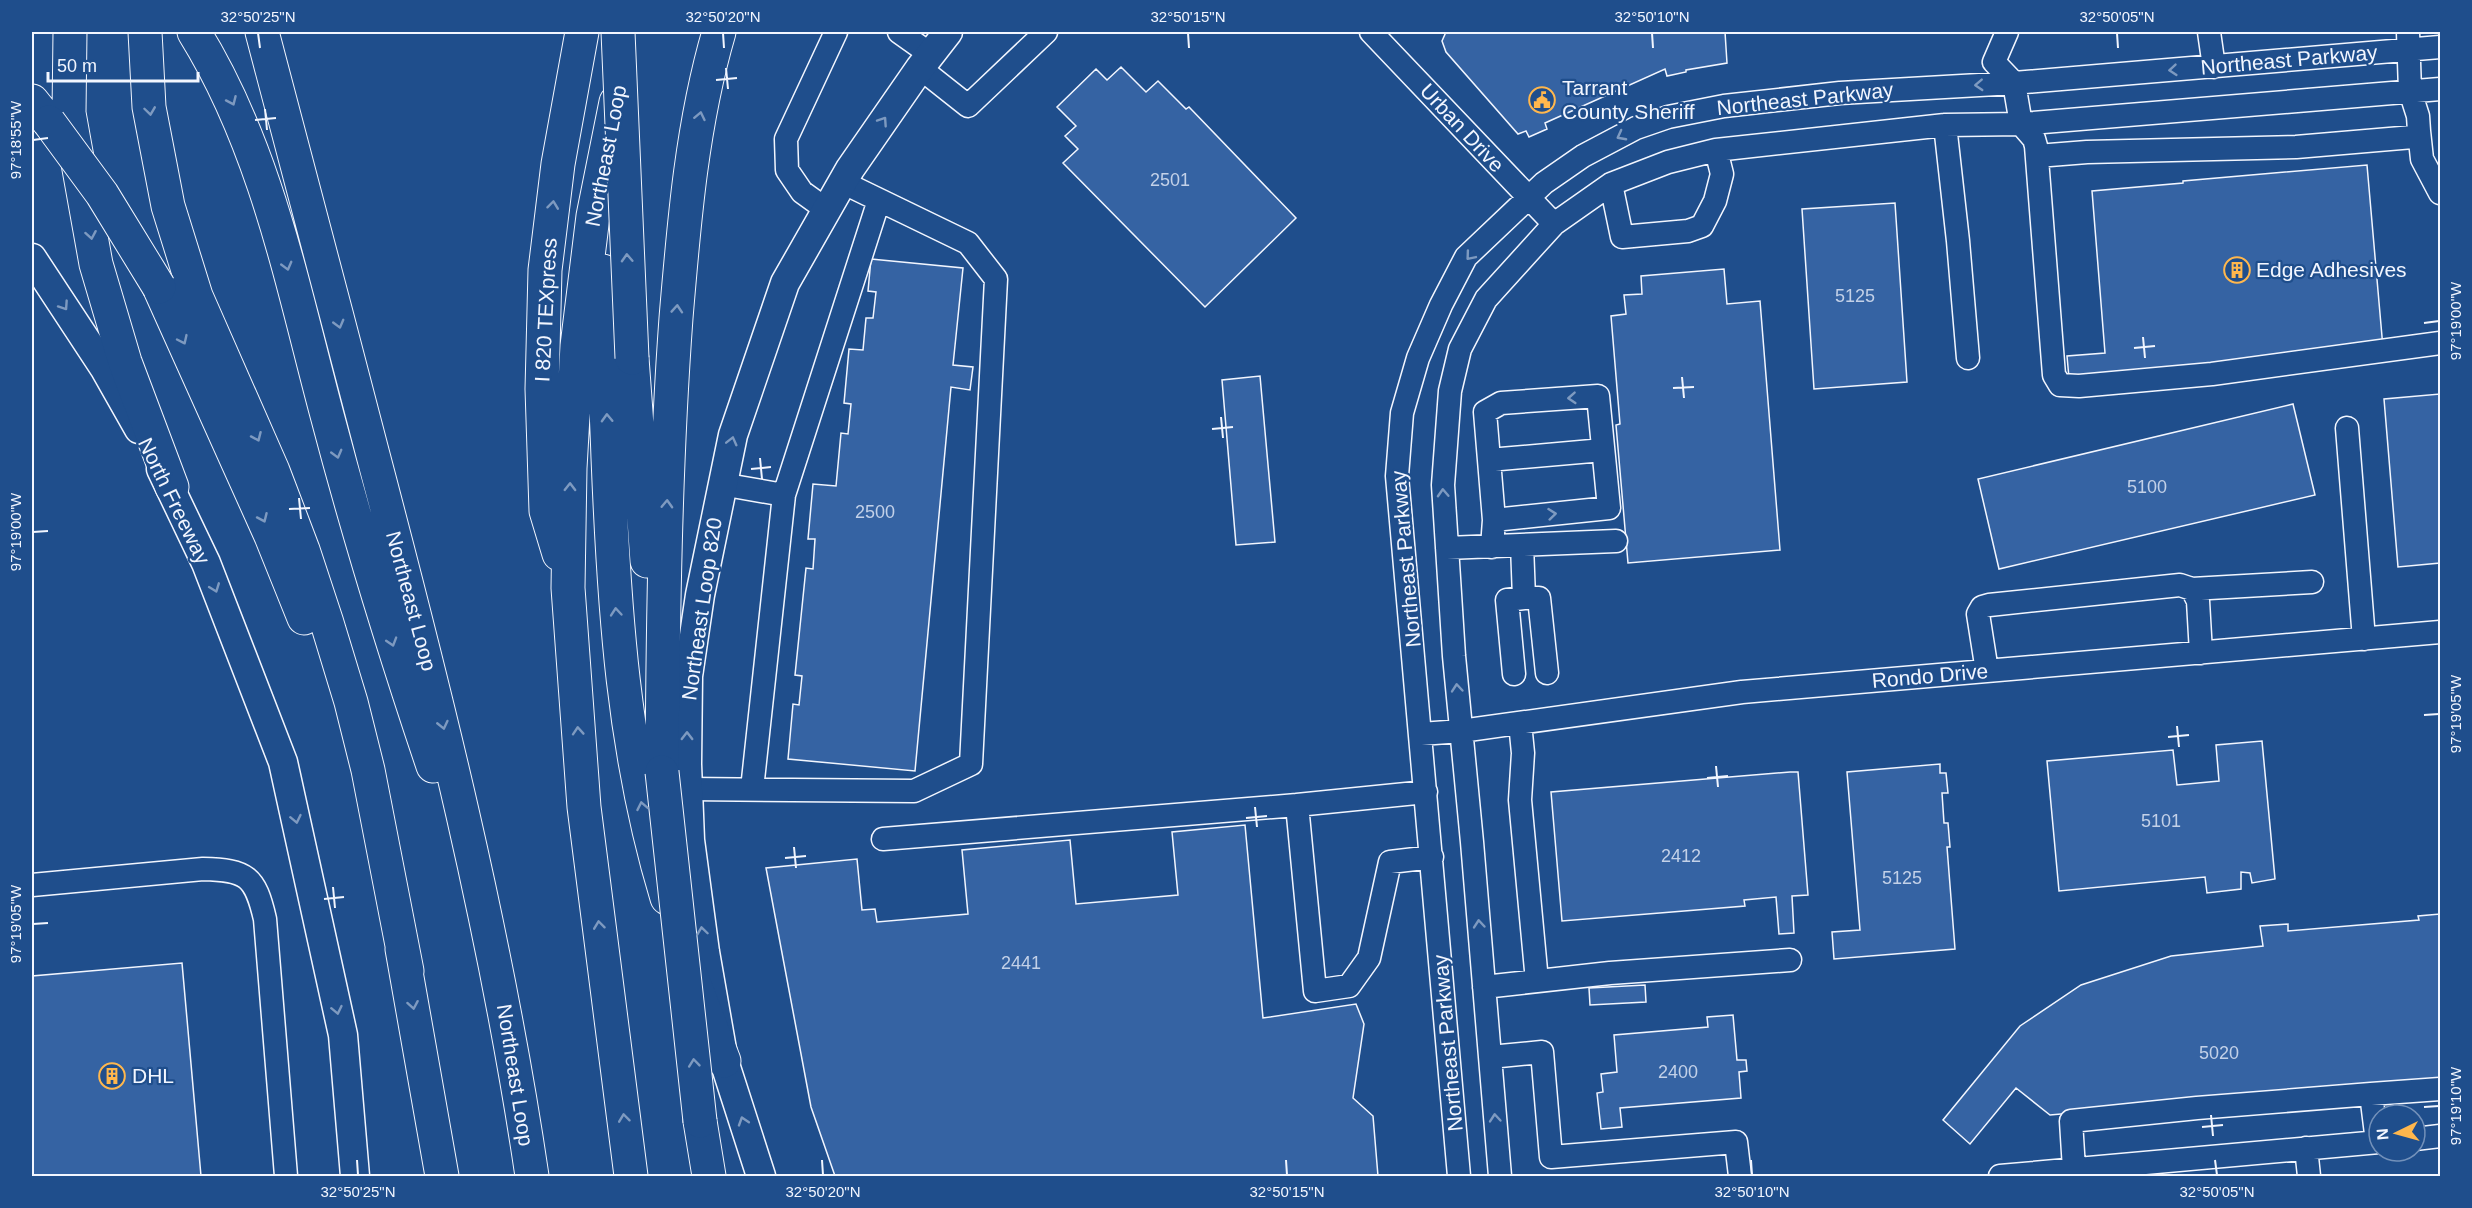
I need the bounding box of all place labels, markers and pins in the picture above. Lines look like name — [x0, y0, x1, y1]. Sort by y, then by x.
place label: Tarrant County Sheriff — [1562, 76, 1695, 123]
public building icon: Tarrant County Sheriff — [1527, 85, 1557, 115]
building icon: Edge Adhesives — [2222, 255, 2252, 285]
place label: Edge Adhesives — [2256, 258, 2407, 281]
building icon: DHL — [97, 1061, 127, 1091]
place label: DHL — [132, 1064, 174, 1087]

